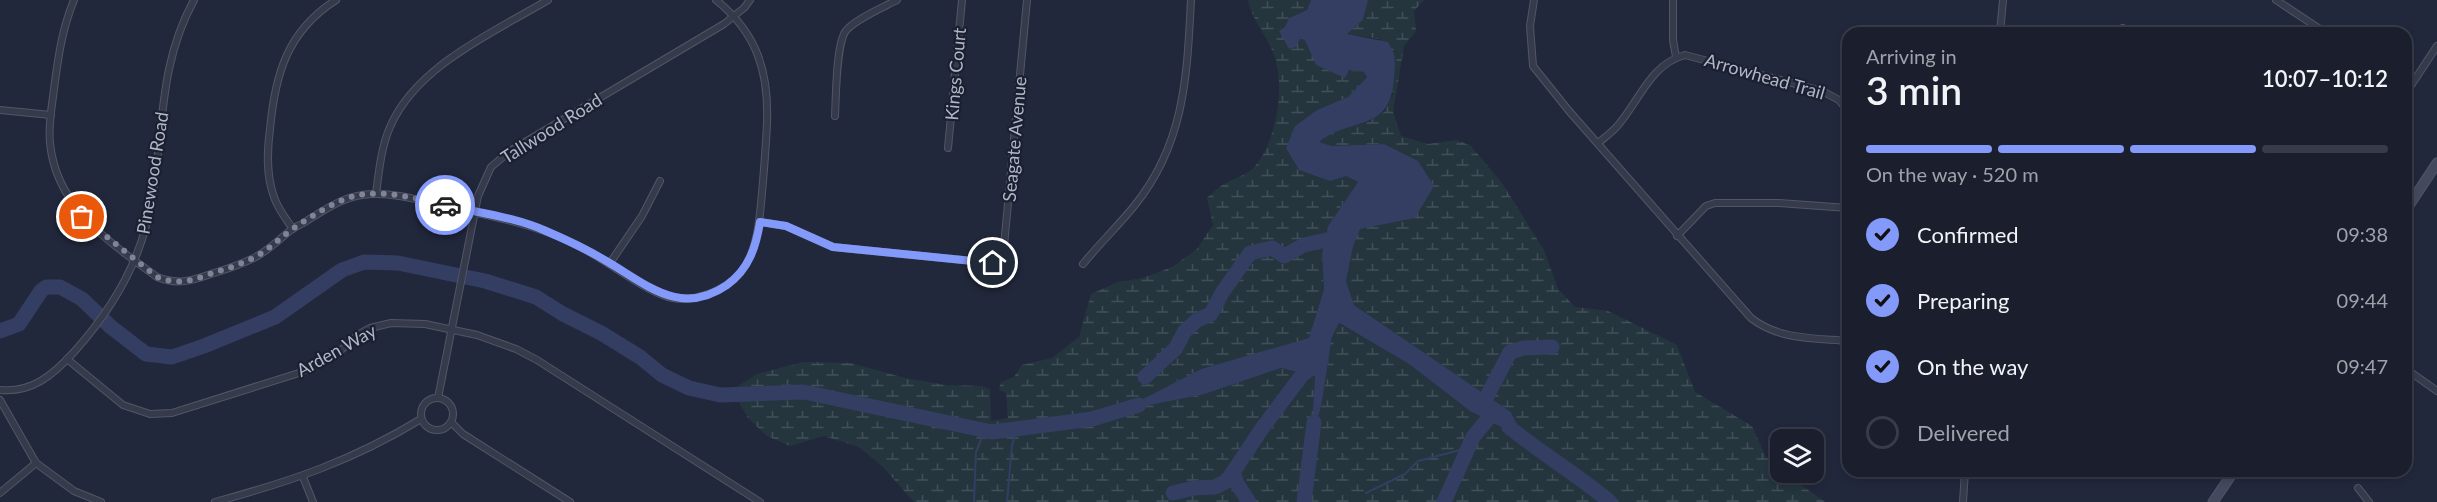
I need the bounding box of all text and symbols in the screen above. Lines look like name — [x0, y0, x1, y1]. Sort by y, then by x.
street label: Kings Court — [940, 26, 970, 121]
text: Arriving in — [1866, 44, 1957, 68]
street label: Arrowhead Trail — [1702, 48, 1828, 104]
text: 10:07–10:12 — [2262, 65, 2388, 92]
text: 3 min — [1866, 67, 1962, 113]
street label: Seagate Avenue — [998, 75, 1030, 203]
street label: Tallwood Road — [496, 88, 606, 168]
street label: Pinewood Road — [131, 110, 173, 236]
text: On the way · 520 m — [1866, 162, 2039, 186]
courier — [415, 175, 475, 235]
icon: car — [429, 189, 462, 222]
pin — [56, 191, 107, 242]
icon: bag — [65, 200, 98, 233]
icon: check — [1866, 218, 1899, 251]
text: Confirmed — [1917, 221, 2019, 248]
text: 09:38 — [2337, 222, 2388, 246]
pin — [967, 237, 1018, 288]
icon: home — [976, 246, 1009, 279]
icon: check — [1866, 284, 1899, 317]
text: Preparing — [1917, 287, 2009, 314]
text: 09:44 — [2337, 288, 2388, 312]
street label: Arden Way — [292, 319, 380, 381]
icon: check — [1866, 350, 1899, 383]
text: On the way — [1917, 353, 2028, 380]
text: 09:47 — [2337, 354, 2388, 378]
text: Delivered — [1917, 419, 2010, 446]
map controls — [1770, 429, 1824, 483]
button: layers — [1770, 429, 1824, 483]

